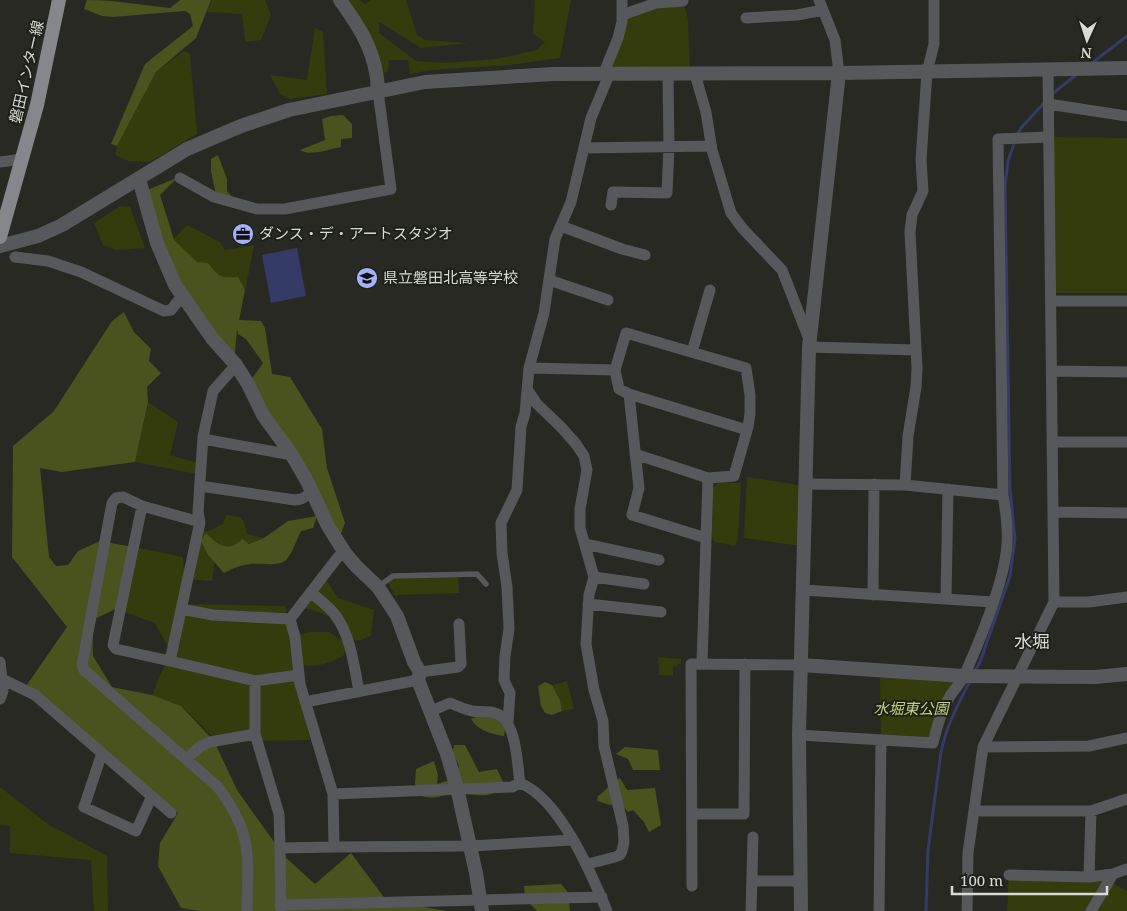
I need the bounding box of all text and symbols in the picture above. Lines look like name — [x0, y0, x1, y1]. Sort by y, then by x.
north arrow — [1062, 15, 1112, 65]
street label: 磐田インター線 — [4, 18, 48, 125]
text: N — [1080, 44, 1092, 63]
office icon: ダンス・デ・アートスタジオ — [231, 222, 255, 246]
place label: ダンス・デ・アートスタジオ — [259, 223, 453, 243]
school or university icon: 県立磐田北高等学校 — [355, 266, 379, 290]
place label: 県立磐田北高等学校 — [383, 267, 518, 287]
district label: 水堀 — [1014, 629, 1050, 653]
park label: 水堀東公園 — [873, 698, 950, 718]
scale bar — [952, 864, 1107, 896]
text: 100 m — [960, 870, 1003, 890]

